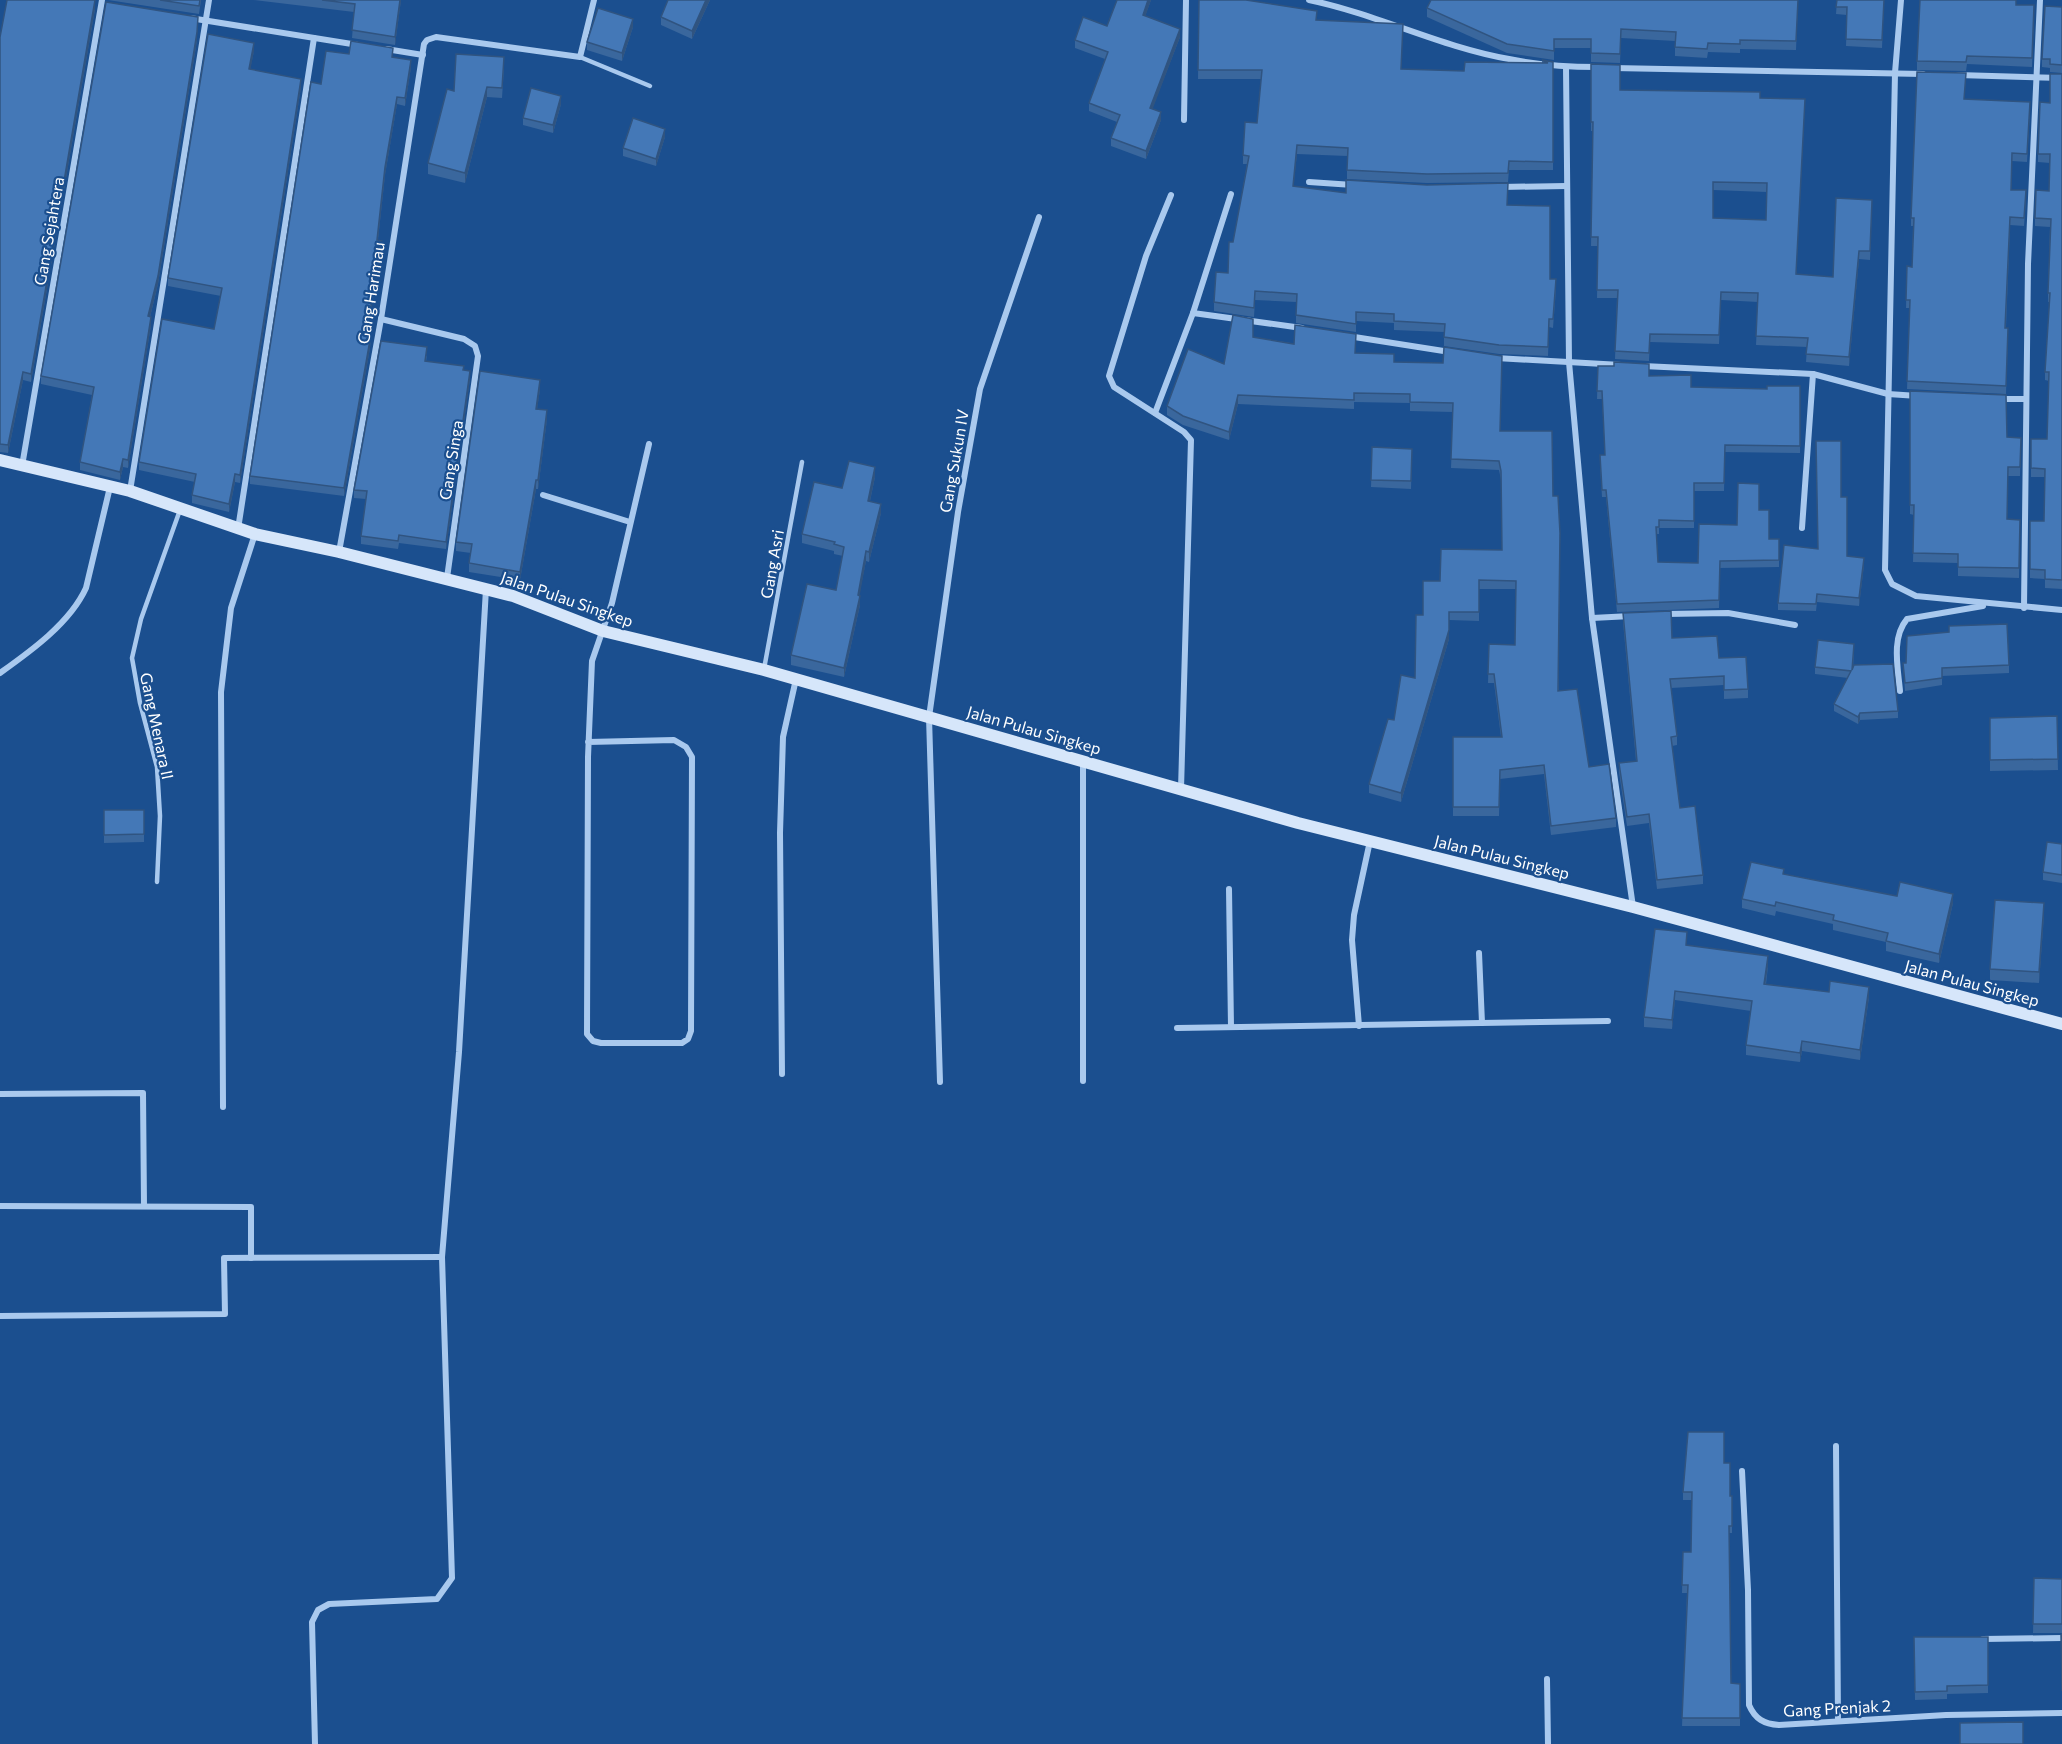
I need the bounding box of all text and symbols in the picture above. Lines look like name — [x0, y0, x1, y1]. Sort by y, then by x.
street label: Gang Sejahtera — [30, 175, 67, 287]
street label: Gang Harimau — [353, 241, 388, 345]
street label: Gang Sukun IV — [935, 408, 972, 514]
street label: Gang Singa — [435, 419, 466, 501]
street label: Gang Asri — [756, 528, 787, 600]
street label: Jalan Pulau Singkep — [499, 567, 636, 630]
street label: Gang Menara II — [137, 671, 178, 781]
street label: Jalan Pulau Singkep — [965, 701, 1103, 758]
street label: Jalan Pulau Singkep — [1433, 831, 1572, 883]
street label: Jalan Pulau Singkep — [1903, 955, 2042, 1010]
street label: Gang Prenjak 2 — [1783, 1695, 1891, 1720]

